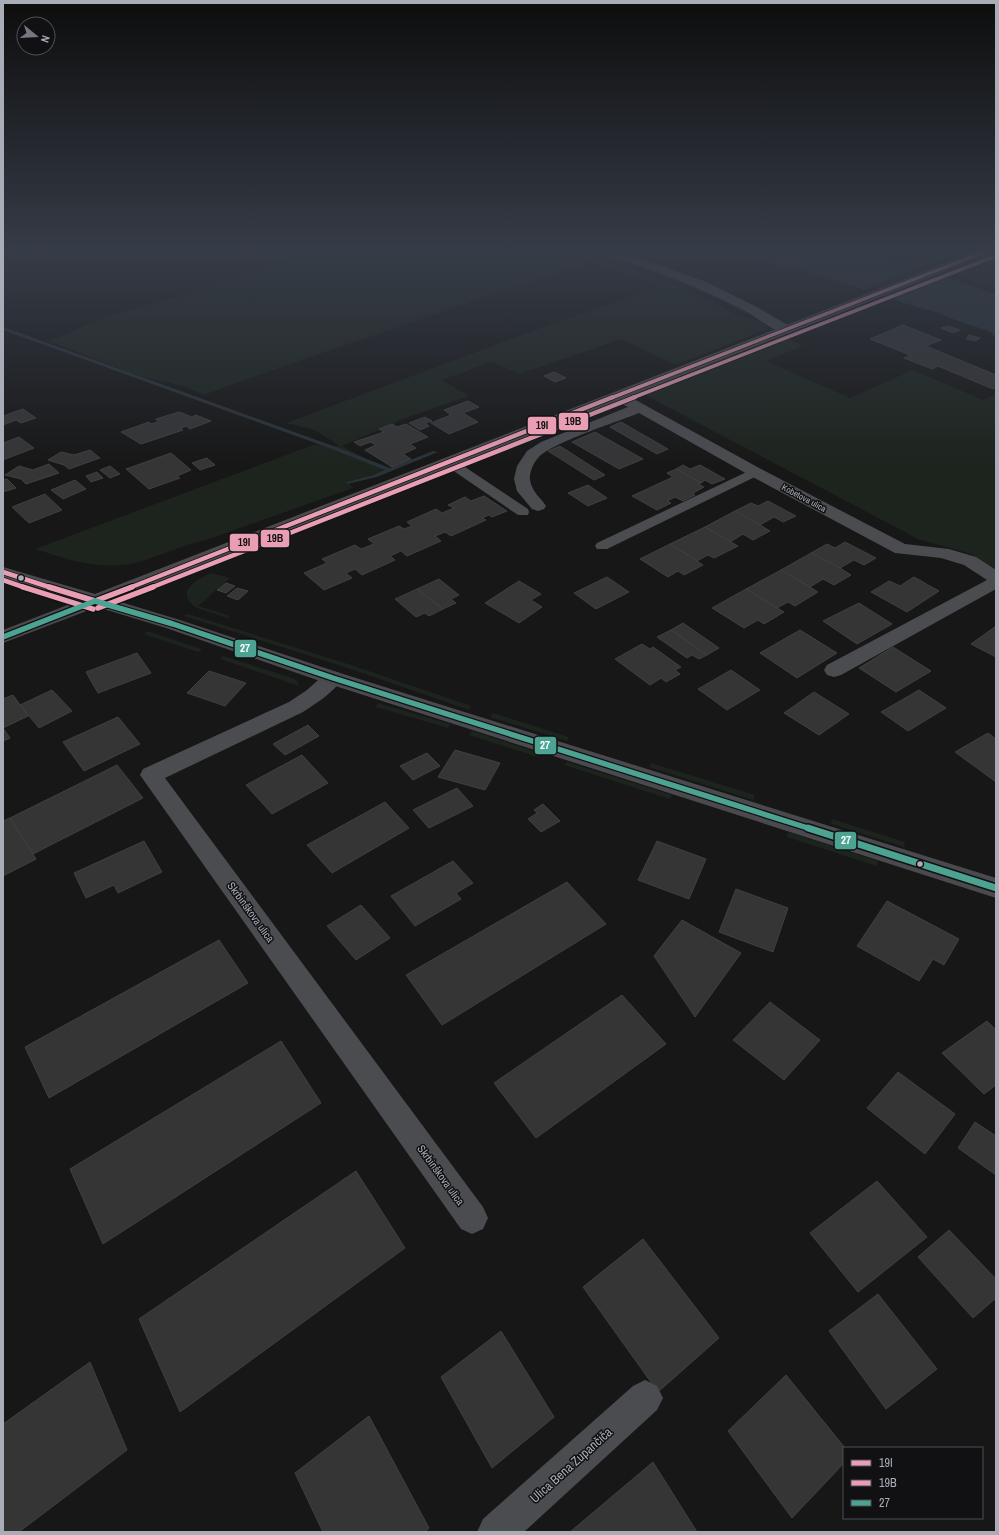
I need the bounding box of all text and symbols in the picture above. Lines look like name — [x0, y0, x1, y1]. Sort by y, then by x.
north arrow — [16, 16, 56, 56]
text: N — [38, 34, 53, 44]
line badge: 19B — [558, 412, 589, 431]
text: 19B — [565, 414, 582, 428]
line badge: 19I — [527, 416, 557, 435]
text: 19I — [536, 418, 548, 432]
street label: Kobetova ulica — [780, 481, 828, 515]
line badge: 19B — [260, 529, 290, 548]
text: 19B — [267, 531, 284, 545]
line badge: 19I — [229, 533, 259, 552]
text: 19I — [238, 535, 250, 549]
unlabelled marker — [16, 573, 26, 583]
line badge: 27 — [234, 639, 257, 658]
text: 27 — [240, 641, 250, 655]
line badge: 27 — [534, 736, 557, 755]
text: 27 — [540, 738, 550, 752]
line badge: 27 — [834, 831, 857, 850]
text: 27 — [841, 833, 851, 847]
unlabelled marker — [915, 859, 925, 869]
street label: Skrbinškova ulica — [224, 879, 278, 945]
street label: Skrbinškova ulica — [414, 1142, 468, 1208]
street label: Ulica Bena Zupančiča — [526, 1424, 616, 1506]
legend — [843, 1447, 983, 1519]
text: 19I — [879, 1455, 893, 1471]
text: 19B — [879, 1475, 897, 1491]
text: 27 — [879, 1495, 890, 1511]

